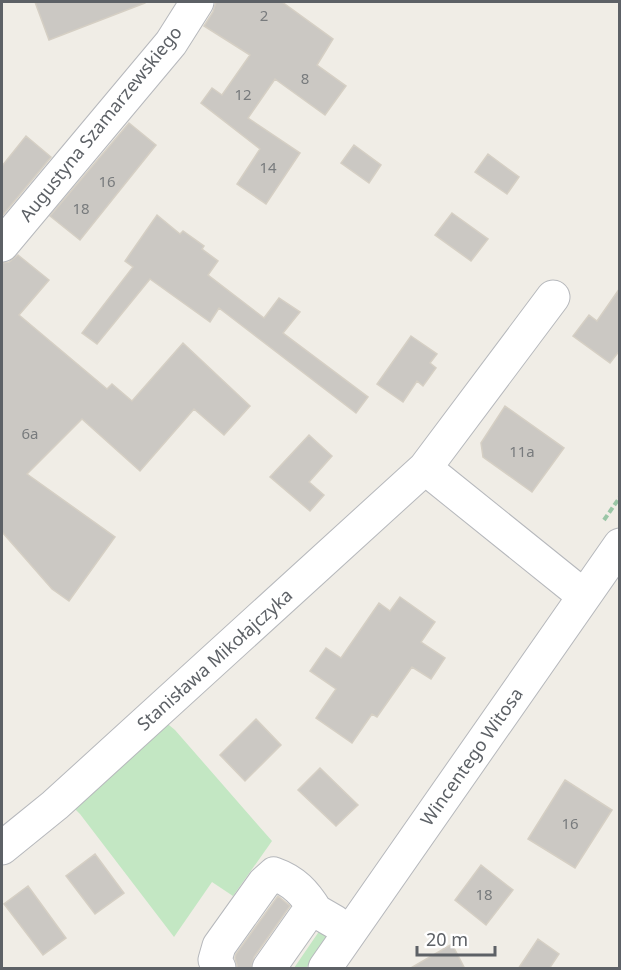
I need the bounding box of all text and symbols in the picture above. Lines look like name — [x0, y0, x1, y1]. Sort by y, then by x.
house number: 2 — [260, 5, 268, 25]
street label: Augustyna Szamarzewskiego — [14, 21, 187, 226]
house number: 8 — [301, 68, 309, 88]
house number: 12 — [234, 84, 252, 104]
house number: 14 — [259, 157, 277, 177]
house number: 16 — [98, 171, 116, 191]
house number: 18 — [72, 198, 90, 218]
house number: 6a — [22, 423, 39, 443]
house number: 11a — [509, 441, 535, 461]
street label: Stanisława Mikołajczyka — [131, 583, 297, 736]
street label: Wincentego Witosa — [415, 683, 528, 830]
house number: 16 — [561, 813, 579, 833]
house number: 18 — [475, 884, 493, 904]
scale bar — [417, 919, 495, 957]
text: 20 m — [426, 927, 468, 951]

